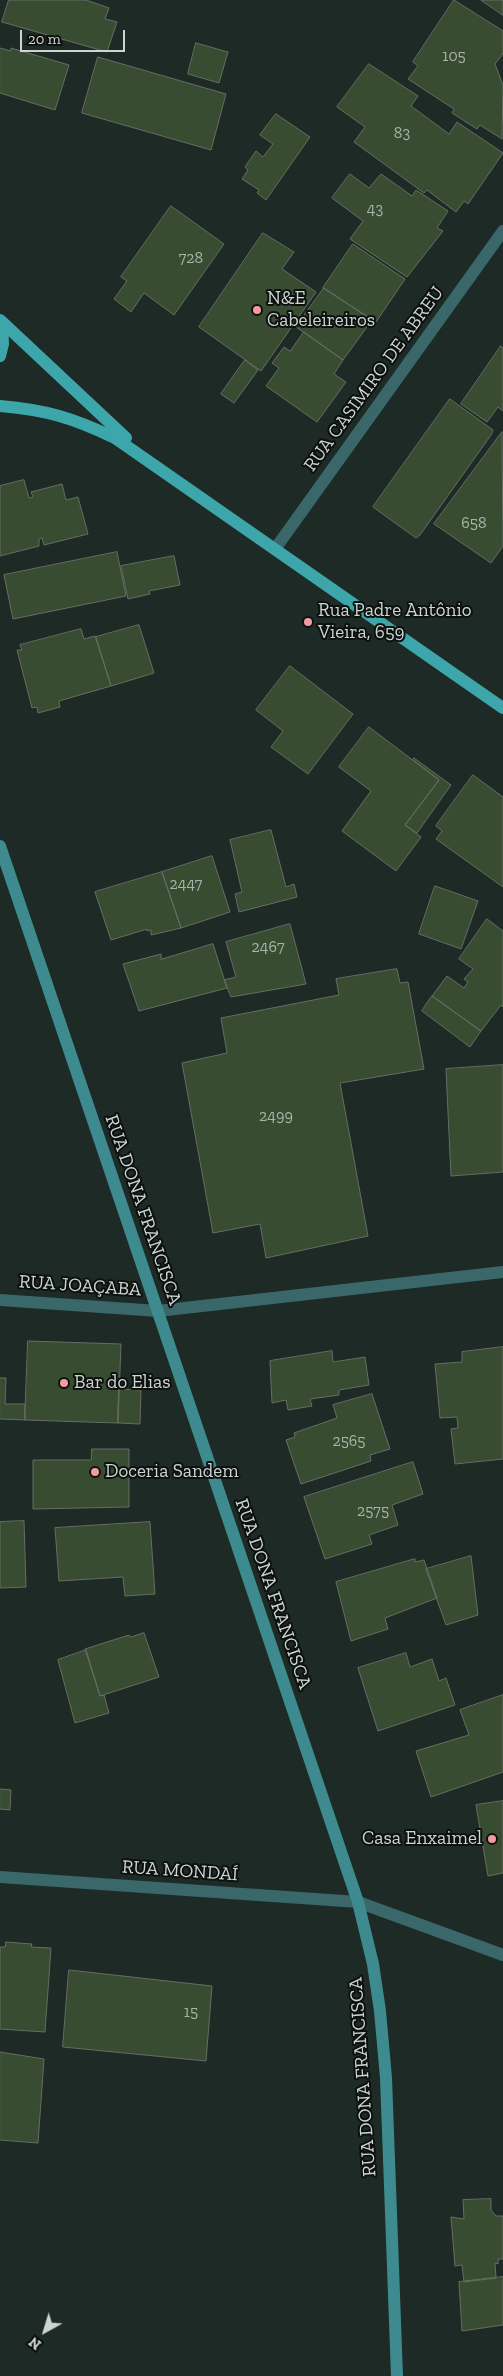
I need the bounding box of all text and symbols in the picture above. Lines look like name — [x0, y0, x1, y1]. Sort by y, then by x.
scale bar — [22, 20, 128, 52]
text: 20 m — [28, 30, 61, 48]
house number: 105 — [442, 46, 466, 66]
house number: 83 — [394, 123, 410, 143]
house number: 43 — [367, 199, 383, 219]
house number: 728 — [179, 248, 203, 268]
street label: RUA CASIMIRO DE ABREU — [299, 282, 449, 476]
place label: N&E Cabeleireiros — [267, 288, 375, 332]
marker: N&E Cabeleireiros — [251, 304, 263, 316]
house number: 658 — [461, 513, 487, 533]
place label: Rua Padre Antônio Vieira, 659 — [318, 600, 471, 644]
marker: Rua Padre Antônio Vieira, 659 — [302, 616, 314, 628]
house number: 2447 — [170, 874, 202, 894]
house number: 2467 — [252, 937, 284, 957]
house number: 2499 — [259, 1106, 293, 1126]
street label: RUA DONA FRANCISCA — [100, 1112, 186, 1308]
street label: RUA JOAÇABA — [18, 1270, 142, 1302]
place label: Bar do Elias — [74, 1372, 170, 1394]
marker: Bar do Elias — [58, 1377, 70, 1389]
house number: 2565 — [332, 1431, 366, 1451]
place label: Doceria Sandem — [105, 1461, 239, 1483]
marker: Doceria Sandem — [89, 1466, 101, 1478]
street label: RUA DONA FRANCISCA — [230, 1496, 316, 1692]
house number: 2575 — [357, 1501, 389, 1521]
place label: Casa Enxaimel — [362, 1828, 482, 1850]
marker: Casa Enxaimel — [486, 1833, 498, 1845]
street label: RUA MONDAÍ — [121, 1856, 239, 1886]
street label: RUA DONA FRANCISCA — [345, 1977, 381, 2177]
house number: 15 — [184, 2002, 198, 2022]
north arrow — [20, 2306, 70, 2356]
text: N — [26, 2333, 45, 2353]

